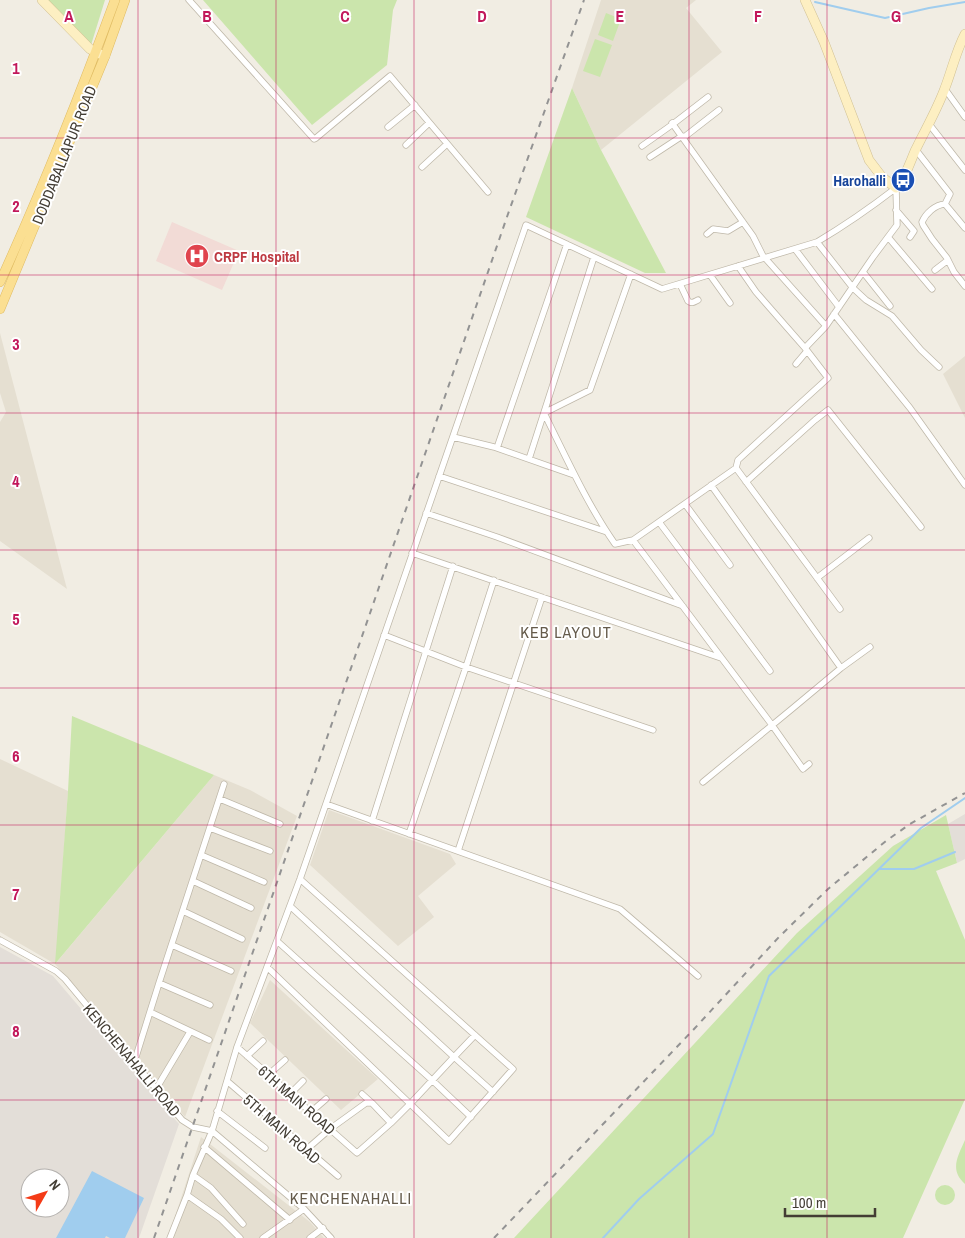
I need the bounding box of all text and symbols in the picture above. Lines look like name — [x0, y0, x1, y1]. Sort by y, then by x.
text: A — [64, 5, 74, 27]
text: B — [202, 5, 212, 27]
text: C — [340, 5, 350, 27]
text: D — [477, 5, 487, 27]
text: E — [616, 5, 625, 27]
text: F — [754, 5, 762, 27]
text: G — [891, 5, 901, 27]
text: 1 — [12, 57, 20, 79]
street label: DODDABALLAPUR ROAD — [27, 83, 101, 227]
bus stop icon: Harohalli — [890, 167, 916, 193]
place label: Harohalli — [833, 170, 886, 191]
text: 2 — [12, 195, 20, 217]
hospital icon: CRPF Hospital — [184, 243, 210, 269]
place label: CRPF Hospital — [214, 246, 299, 267]
text: 3 — [12, 333, 20, 355]
text: 4 — [12, 470, 20, 492]
text: 5 — [12, 608, 20, 630]
district label: KEB LAYOUT — [520, 621, 612, 643]
text: 6 — [12, 745, 20, 767]
text: 7 — [12, 883, 20, 905]
street label: KENCHENAHALLI ROAD — [78, 999, 186, 1121]
text: 8 — [12, 1020, 20, 1042]
street label: 6TH MAIN ROAD — [254, 1060, 340, 1140]
street label: 5TH MAIN ROAD — [239, 1089, 325, 1169]
north arrow — [20, 1168, 70, 1218]
text: N — [45, 1176, 65, 1194]
scale bar — [785, 1186, 875, 1218]
district label: KENCHENAHALLI — [290, 1187, 412, 1209]
text: 100 m — [792, 1192, 826, 1213]

